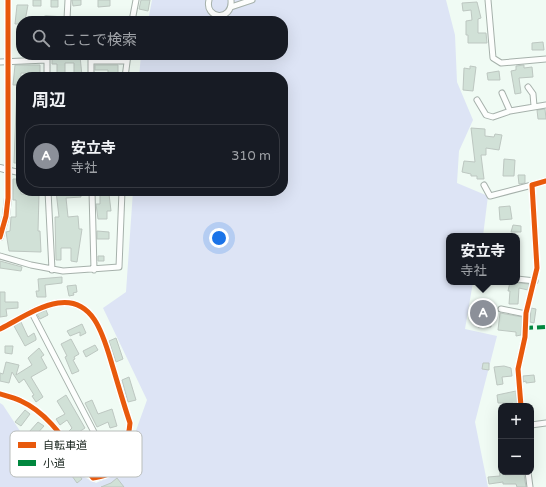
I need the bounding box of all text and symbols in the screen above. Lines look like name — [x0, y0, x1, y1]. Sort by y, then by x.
search box — [16, 16, 288, 60]
icon: search — [30, 27, 52, 49]
text: ここで検索 — [62, 31, 137, 49]
text: 周辺 — [32, 90, 66, 111]
text: 安立寺 — [71, 139, 116, 157]
text: A — [41, 148, 51, 164]
text: 310 m — [231, 148, 271, 164]
text: 寺社 — [71, 160, 97, 176]
your location — [209, 228, 229, 248]
popup — [446, 233, 520, 285]
text: 安立寺 — [460, 242, 506, 260]
text: 寺社 — [460, 263, 487, 279]
pin: A — [470, 298, 496, 328]
map controls — [498, 403, 534, 475]
button: + — [498, 403, 534, 439]
legend — [10, 431, 142, 477]
text: 自転車道 — [43, 439, 87, 452]
button: − — [498, 439, 534, 475]
text: 小道 — [43, 457, 65, 470]

